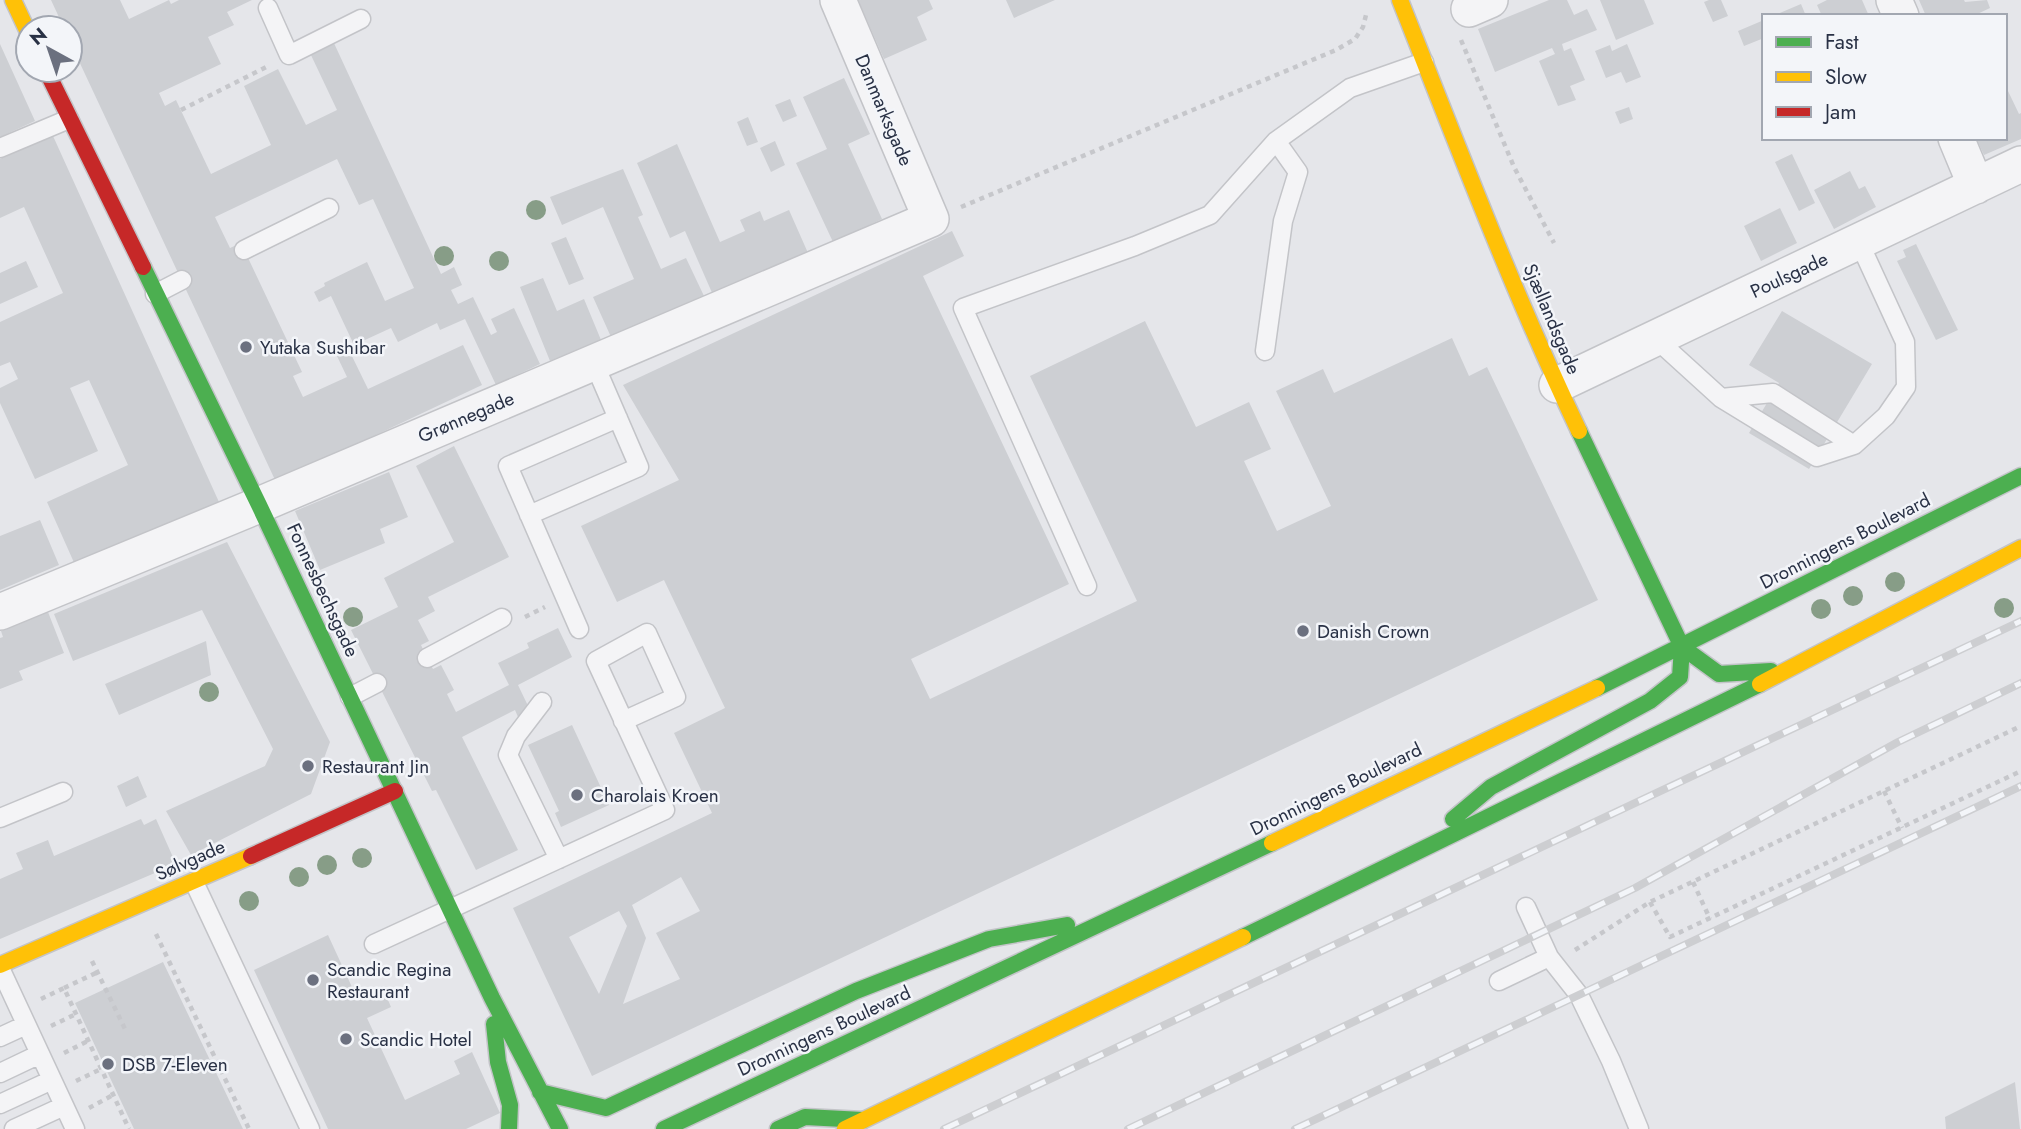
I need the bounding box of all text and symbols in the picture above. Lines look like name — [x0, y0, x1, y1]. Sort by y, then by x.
north arrow — [14, 14, 84, 84]
legend — [1762, 14, 2007, 140]
text: N — [24, 21, 53, 52]
text: Fast — [1825, 27, 1858, 57]
street label: Danmarksgade — [848, 50, 920, 170]
text: Slow — [1825, 62, 1867, 92]
text: Jam — [1822, 97, 1857, 127]
street label: Poulsgade — [1746, 245, 1832, 305]
street label: Sjællandsgade — [1517, 260, 1588, 379]
place label: Yutaka Sushibar — [260, 334, 386, 361]
marker: Yutaka Sushibar — [238, 339, 254, 355]
street label: Grønnegade — [414, 385, 518, 449]
street label: Dronningens Boulevard — [1755, 486, 1935, 596]
street label: Fonnesbechsgade — [280, 519, 366, 661]
place label: Danish Crown — [1317, 618, 1430, 645]
marker: Danish Crown — [1295, 623, 1311, 639]
street label: Dronningens Boulevard — [1246, 736, 1426, 842]
place label: Restaurant Jin — [322, 753, 429, 780]
marker: Restaurant Jin — [300, 758, 316, 774]
place label: Charolais Kroen — [591, 782, 719, 809]
marker: Charolais Kroen — [569, 787, 585, 803]
street label: Sølvgade — [151, 833, 229, 887]
place label: Scandic Regina Restaurant — [327, 956, 451, 1005]
marker: Scandic Regina Restaurant — [305, 972, 321, 988]
street label: Dronningens Boulevard — [733, 979, 915, 1083]
place label: Scandic Hotel — [360, 1026, 472, 1053]
marker: Scandic Hotel — [338, 1031, 354, 1047]
place label: DSB 7-Eleven — [122, 1051, 228, 1078]
marker: DSB 7-Eleven — [100, 1056, 116, 1072]

